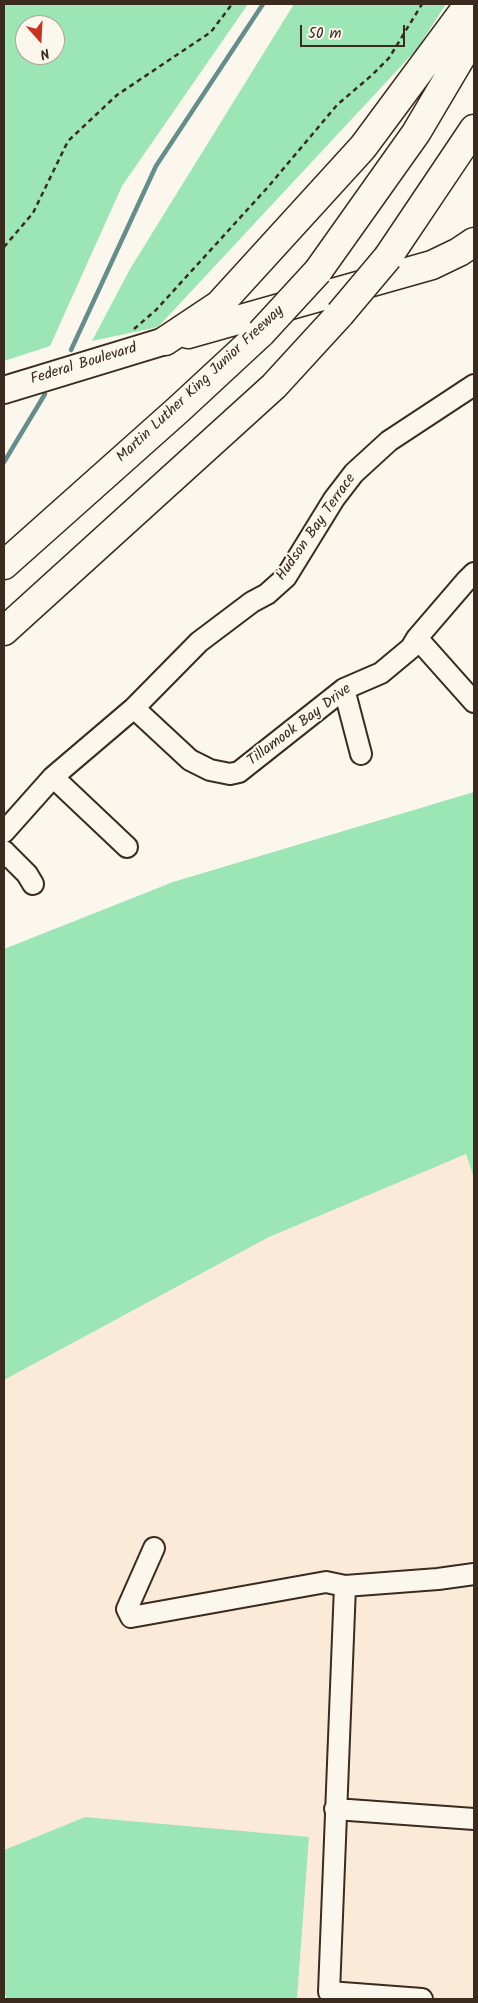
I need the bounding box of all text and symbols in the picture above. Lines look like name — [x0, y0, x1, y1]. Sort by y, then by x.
north arrow — [15, 15, 65, 65]
scale bar — [303, 15, 408, 47]
text: 50 m — [308, 22, 342, 46]
text: N — [37, 41, 52, 65]
street label: Martin Luther King Junior Freeway — [114, 303, 288, 467]
street label: Federal Boulevard — [29, 340, 139, 390]
street label: Hudson Bay Terrace — [273, 471, 361, 585]
street label: Tillamook Bay Drive — [244, 681, 356, 771]

